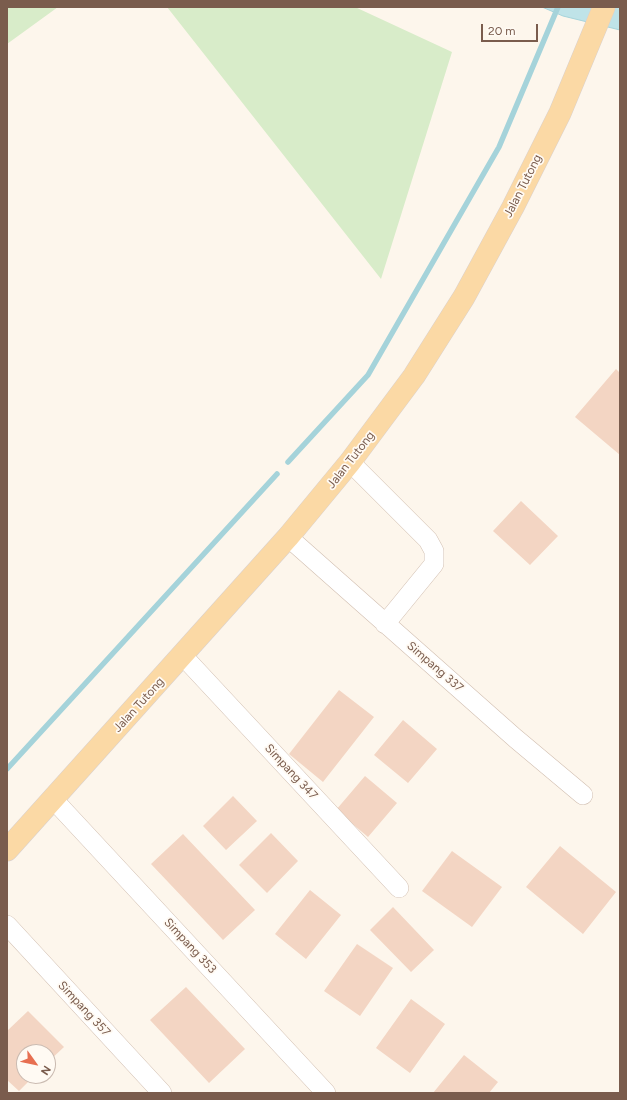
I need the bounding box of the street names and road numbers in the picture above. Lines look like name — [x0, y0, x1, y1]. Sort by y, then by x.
street label: Jalan Tutong — [501, 152, 545, 220]
street label: Jalan Tutong — [324, 429, 378, 491]
street label: Simpang 337 — [404, 639, 466, 695]
street label: Jalan Tutong — [111, 675, 167, 735]
street label: Simpang 347 — [262, 741, 320, 803]
street label: Simpang 353 — [161, 915, 219, 977]
street label: Simpang 357 — [55, 978, 113, 1040]

